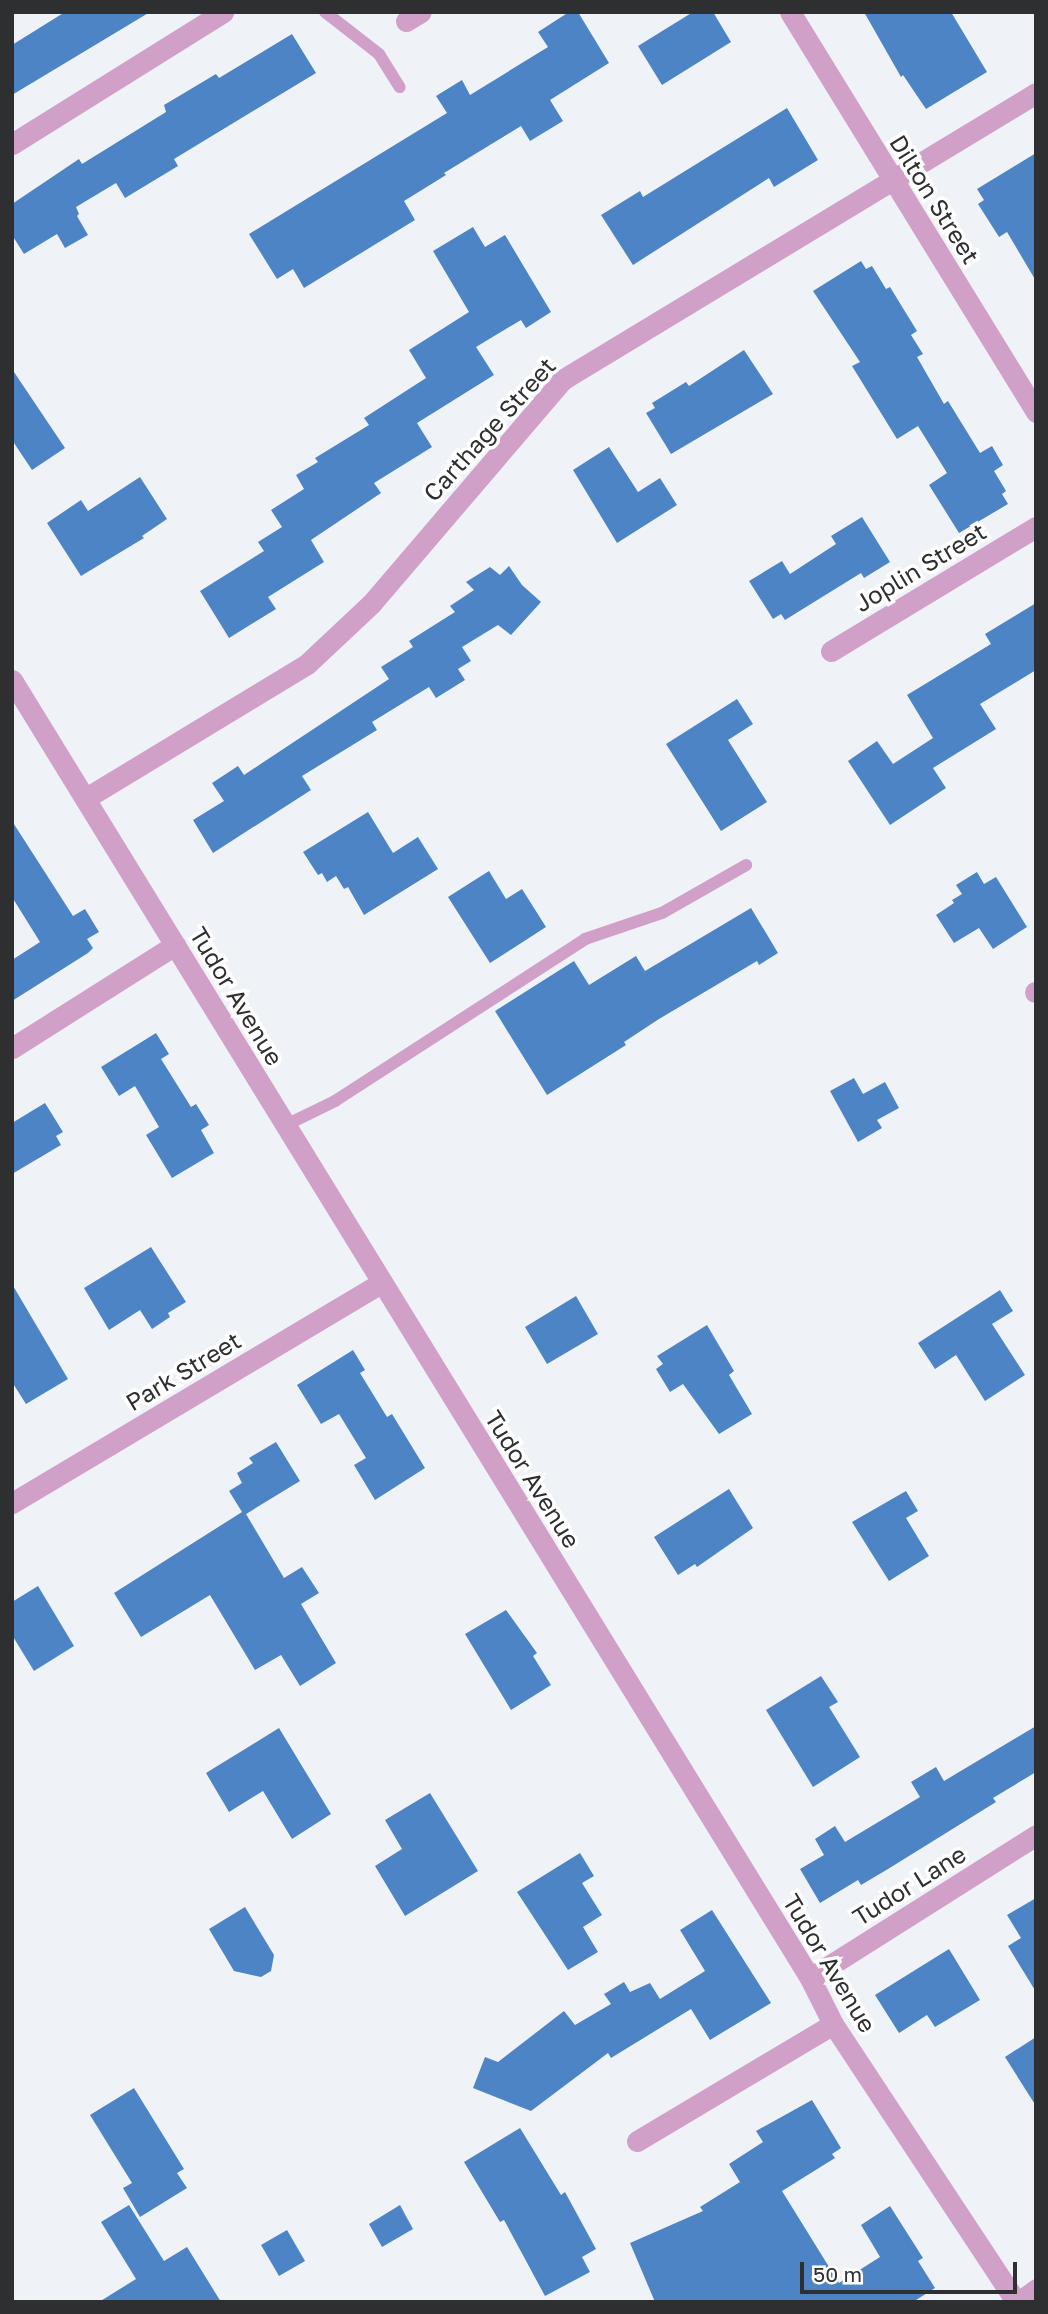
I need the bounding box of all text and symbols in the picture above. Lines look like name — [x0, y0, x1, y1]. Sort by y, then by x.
street label: Dilton Street — [884, 129, 986, 269]
street label: Carthage Street — [417, 351, 561, 507]
street label: Joplin Street — [849, 516, 991, 618]
street label: Tudor Avenue — [184, 922, 290, 1070]
street label: Park Street — [120, 1325, 246, 1417]
street label: Tudor Avenue — [479, 1405, 587, 1553]
street label: Tudor Lane — [847, 1839, 971, 1931]
street label: Tudor Avenue — [777, 1889, 883, 2037]
scale bar — [803, 2248, 1020, 2292]
text: 50 m — [813, 2261, 862, 2287]

